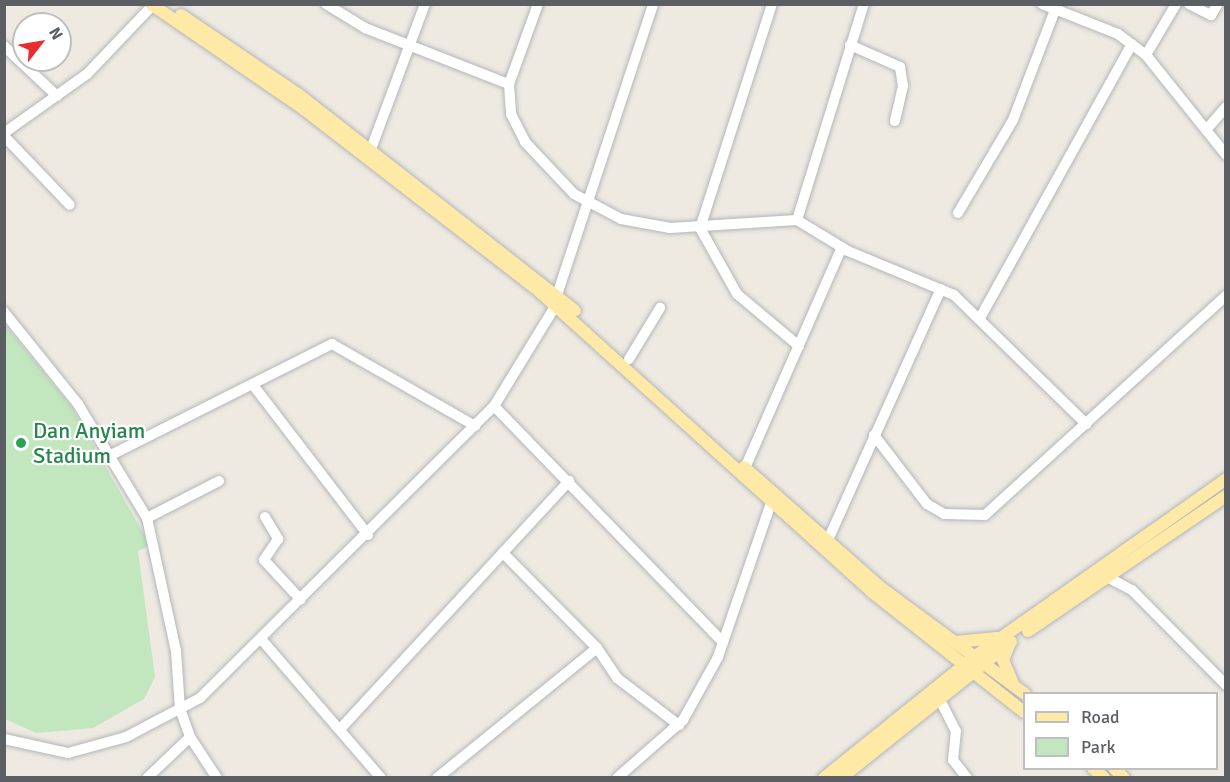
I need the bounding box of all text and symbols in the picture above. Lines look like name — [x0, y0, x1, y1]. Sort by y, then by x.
north arrow — [12, 12, 72, 72]
text: N — [44, 24, 67, 44]
place label: Dan Anyiam Stadium — [33, 417, 145, 469]
marker: Dan Anyiam Stadium — [14, 436, 28, 450]
legend — [1023, 692, 1218, 770]
text: Road — [1081, 706, 1120, 728]
text: Park — [1081, 736, 1116, 758]

